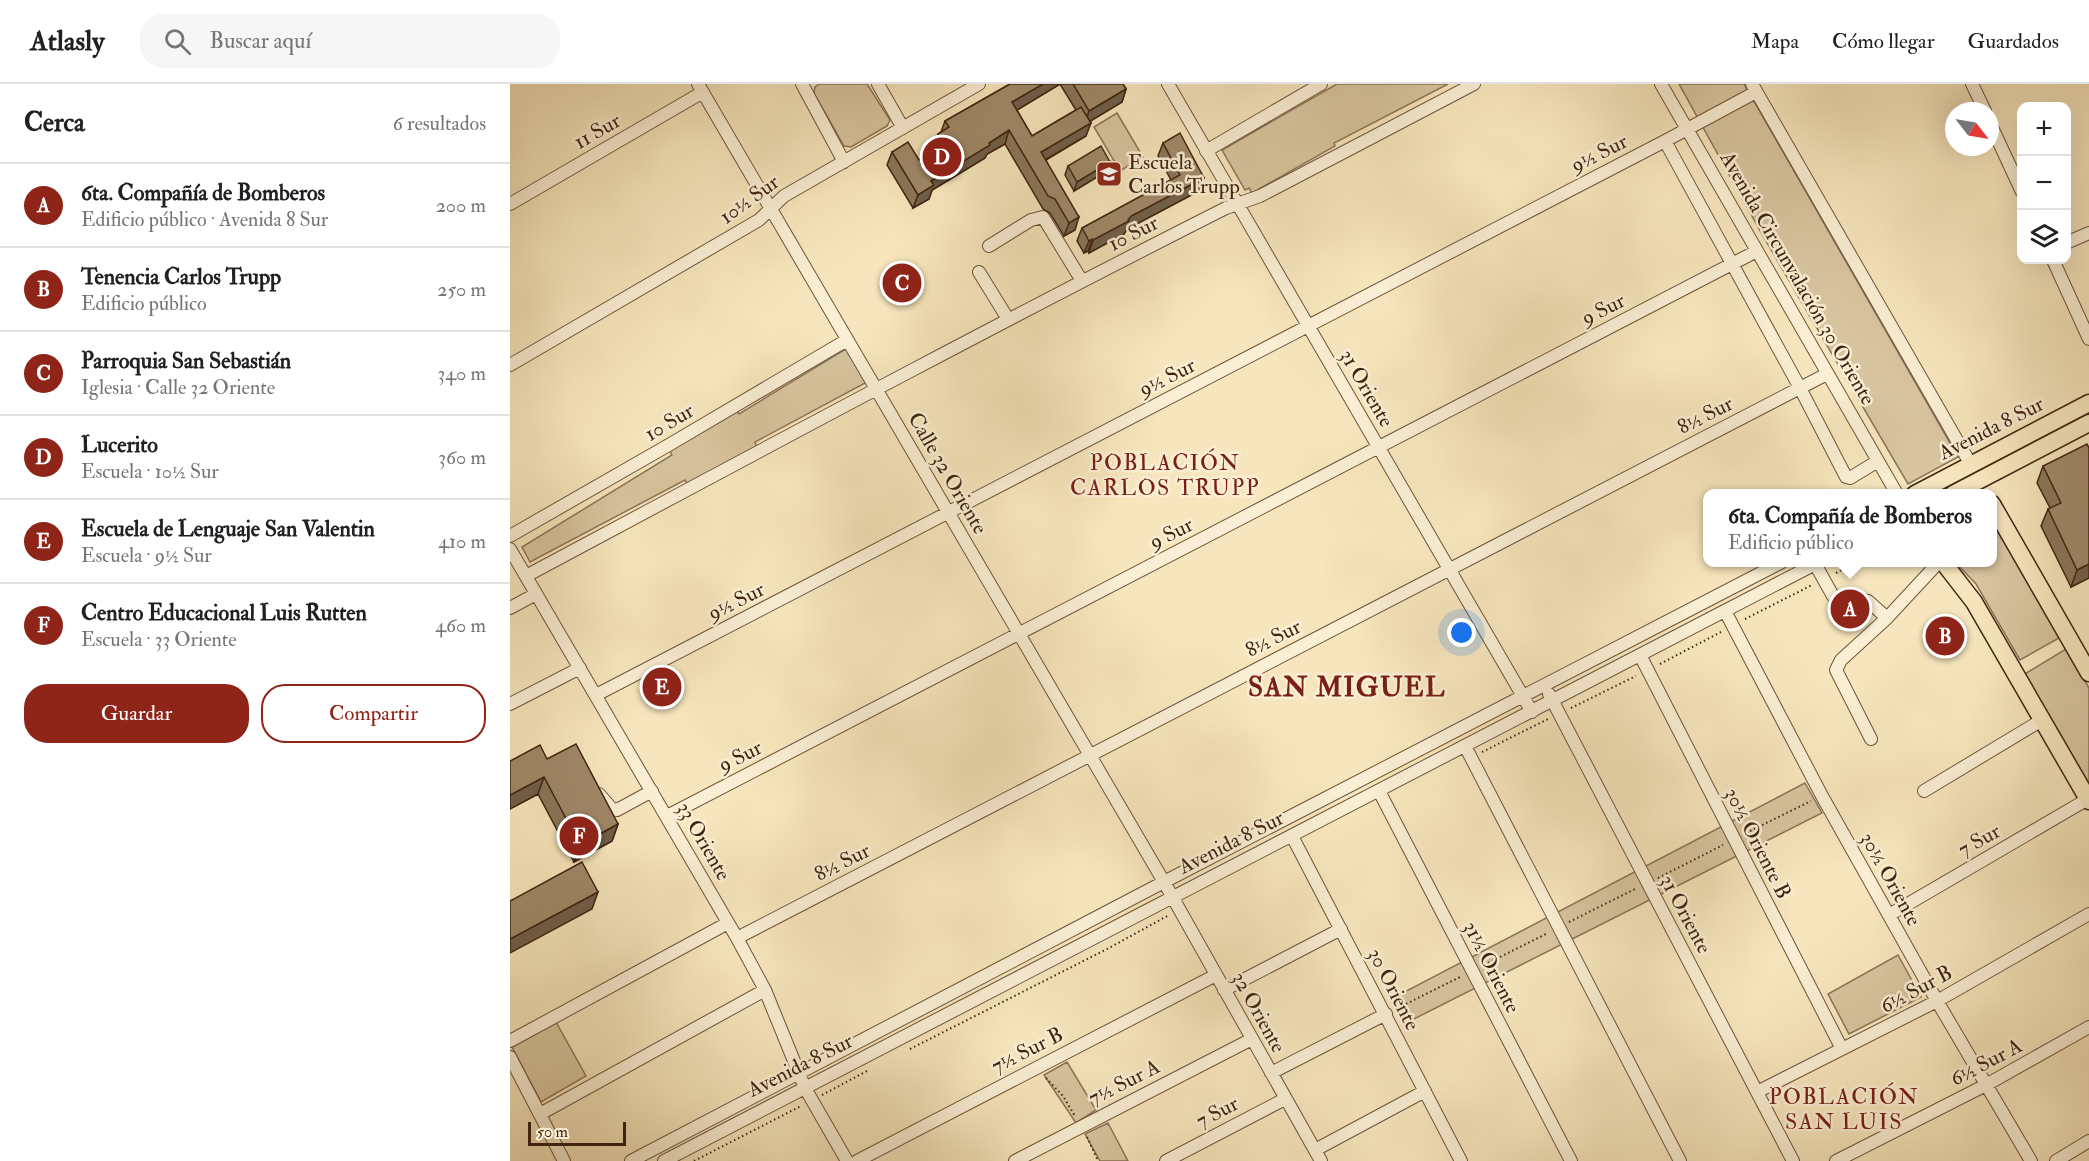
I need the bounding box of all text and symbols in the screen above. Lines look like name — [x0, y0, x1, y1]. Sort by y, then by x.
search box — [140, 14, 560, 68]
text: Atlasly — [30, 24, 104, 59]
icon: search — [161, 25, 194, 58]
text: Buscar aquí — [209, 27, 311, 55]
text: Mapa — [1751, 28, 1799, 55]
text: Cómo llegar — [1832, 28, 1935, 55]
text: Guardados — [1968, 28, 2059, 55]
north arrow — [1945, 102, 1999, 156]
map controls — [2017, 102, 2071, 264]
button: + — [2017, 102, 2071, 156]
text: Cerca — [24, 107, 85, 139]
street label: 11 Sur — [569, 107, 626, 156]
text: 6 resultados — [393, 111, 486, 136]
street label: 9½ Sur — [1565, 128, 1632, 180]
pin: D — [922, 134, 962, 180]
street label: Avenida Circunvalación 30 Oriente — [1713, 146, 1881, 410]
place label: Escuela Carlos Trupp — [1128, 149, 1240, 200]
button: − — [2017, 156, 2071, 210]
school or university icon: Escuela Carlos Trupp — [1094, 159, 1124, 189]
street label: 10½ Sur — [714, 169, 785, 230]
text: 6ta. Compañía de Bomberos — [81, 179, 325, 207]
text: A — [37, 193, 50, 218]
text: 200 m — [436, 193, 486, 218]
text: Edificio público · Avenida 8 Sur — [81, 207, 328, 232]
street label: 10 Sur — [1104, 209, 1163, 257]
button: layers — [2017, 210, 2071, 264]
pin: C — [882, 260, 922, 306]
text: Tenencia Carlos Trupp — [81, 263, 281, 291]
text: B — [37, 277, 50, 302]
text: 250 m — [437, 277, 486, 302]
street label: 9 Sur — [1575, 287, 1630, 333]
text: Edificio público — [81, 291, 207, 316]
street label: 31 Oriente — [1334, 344, 1400, 432]
text: Parroquia San Sebastián — [81, 347, 291, 375]
street label: 9½ Sur — [1133, 352, 1200, 404]
text: C — [36, 361, 51, 386]
text: 340 m — [438, 361, 486, 386]
text: Iglesia · Calle 32 Oriente — [81, 375, 275, 400]
street label: 8½ Sur — [1673, 390, 1738, 441]
street label: Avenida 8 Sur — [1933, 390, 2049, 467]
street label: 10 Sur — [640, 397, 699, 448]
street label: Calle 32 Oriente — [902, 407, 993, 539]
text: Lucerito — [81, 431, 158, 459]
text: D — [35, 445, 52, 470]
text: 360 m — [438, 445, 486, 470]
district label: POBLACIÓN CARLOS TRUPP — [1070, 448, 1260, 502]
text: Escuela · 10½ Sur — [81, 459, 219, 484]
popup — [1703, 489, 1997, 567]
text: 6ta. Compañía de Bomberos — [1728, 502, 1972, 530]
street label: 9 Sur — [1143, 511, 1198, 557]
text: Escuela de Lenguaje San Valentin — [81, 515, 375, 543]
text: E — [36, 529, 51, 554]
text: 410 m — [438, 529, 486, 554]
text: Edificio público — [1728, 530, 1854, 555]
text: Escuela · 9½ Sur — [81, 543, 212, 568]
street label: 9½ Sur — [702, 576, 769, 628]
pin: A — [1830, 586, 1870, 632]
text: Centro Educacional Luis Rutten — [81, 599, 367, 627]
text: F — [37, 613, 50, 638]
text: 460 m — [435, 613, 486, 638]
street label: 8½ Sur — [1241, 613, 1306, 664]
pin: B — [1926, 614, 1964, 658]
your location — [1447, 618, 1476, 647]
text: Escuela · 33 Oriente — [81, 627, 237, 652]
pin: E — [642, 664, 682, 710]
district label: SAN MIGUEL — [1248, 671, 1446, 704]
button: Guardar — [24, 684, 249, 743]
button: Compartir — [261, 684, 486, 743]
street label: 9 Sur — [712, 734, 767, 780]
street label: 30½ Oriente B — [1718, 783, 1797, 903]
street label: 33 Oriente — [670, 797, 737, 885]
street label: Avenida 8 Sur — [1173, 804, 1289, 881]
pin: F — [560, 814, 598, 858]
street label: 7 Sur — [1953, 818, 2005, 863]
street label: 30½ Oriente — [1854, 828, 1927, 931]
street label: 8½ Sur — [810, 837, 875, 888]
street label: 31 Oriente — [1654, 870, 1718, 958]
street label: 31½ Oriente — [1457, 917, 1526, 1018]
street label: 30 Oriente — [1361, 944, 1426, 1035]
street label: 6½ Sur B — [1876, 959, 1957, 1020]
street label: 32 Oriente — [1225, 967, 1292, 1058]
street label: 7½ Sur B — [987, 1021, 1068, 1080]
street label: Avenida 8 Sur — [742, 1027, 858, 1104]
street label: 6½ Sur A — [1946, 1032, 2027, 1093]
street label: 7½ Sur A — [1084, 1053, 1164, 1112]
district label: POBLACIÓN SAN LUIS — [1769, 1082, 1919, 1136]
street label: 7 Sur — [1191, 1090, 1243, 1135]
scale bar — [528, 1119, 626, 1146]
text: 50 m — [537, 1122, 568, 1142]

